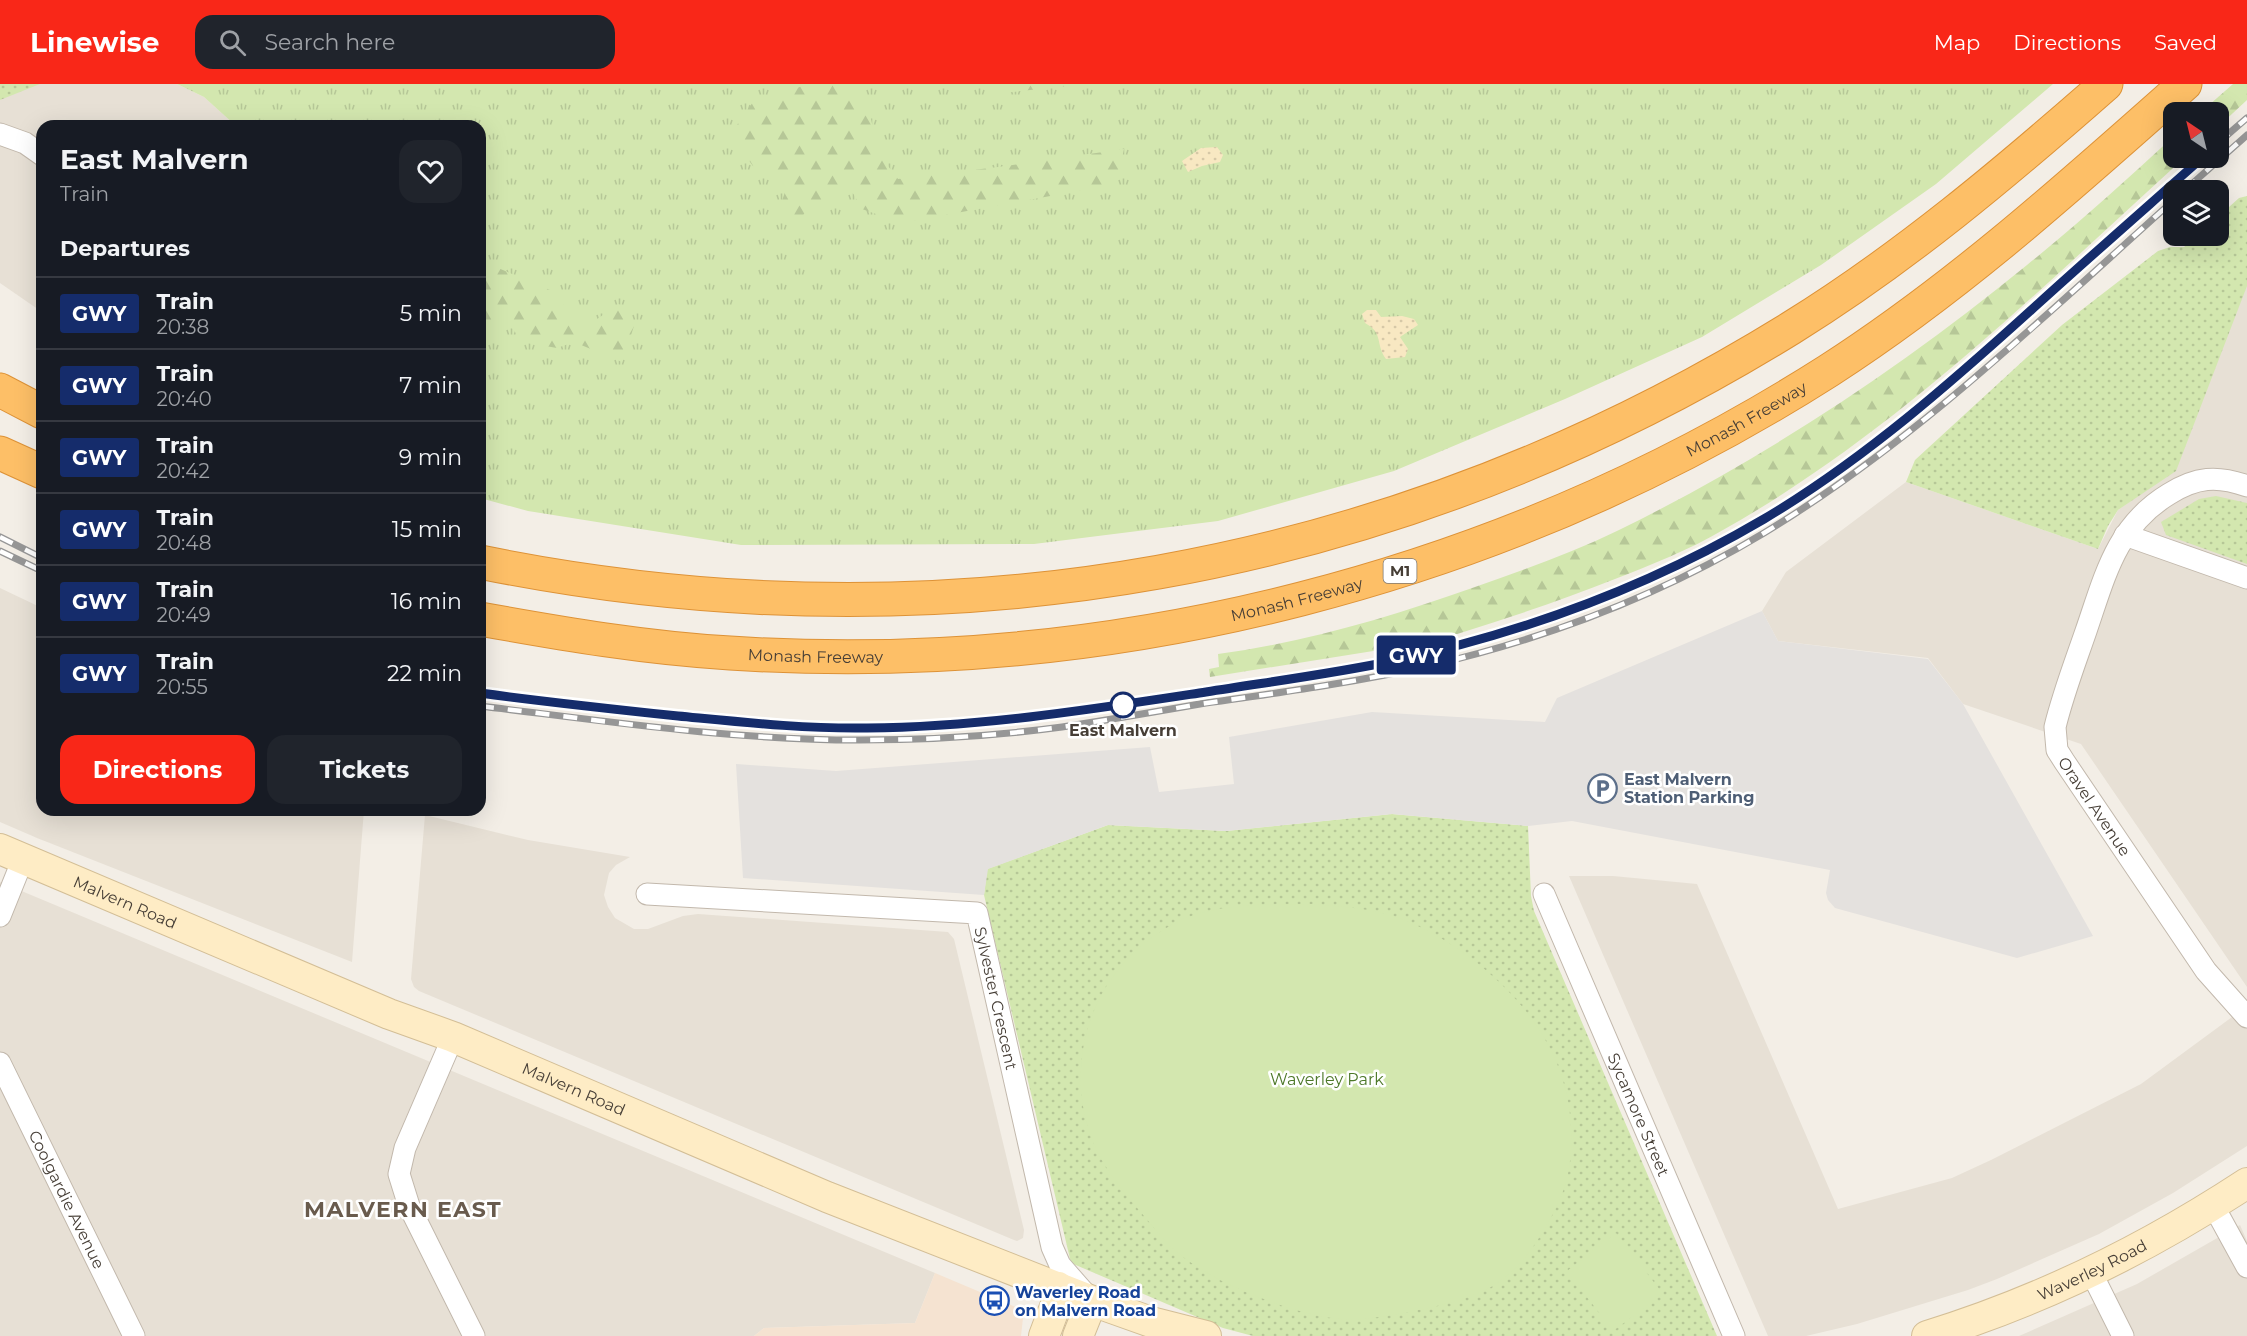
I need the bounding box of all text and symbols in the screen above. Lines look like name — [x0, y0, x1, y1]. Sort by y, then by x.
search box — [195, 15, 615, 69]
text: Linewise — [30, 25, 159, 59]
icon: search — [216, 26, 249, 59]
text: Search here — [264, 29, 395, 56]
text: Map — [1934, 30, 1980, 55]
text: Directions — [2013, 30, 2121, 55]
text: Saved — [2154, 30, 2217, 55]
north arrow — [2163, 102, 2229, 168]
map controls — [2163, 102, 2229, 246]
button: heart — [399, 140, 462, 203]
text: East Malvern — [60, 142, 249, 176]
button: layers — [2163, 180, 2229, 246]
text: Train — [60, 182, 109, 206]
text: Departures — [60, 235, 190, 262]
text: Train — [157, 288, 214, 315]
text: 5 min — [400, 300, 462, 327]
text: GWY — [72, 301, 127, 326]
text: 20:38 — [157, 315, 209, 339]
text: Train — [157, 360, 214, 387]
text: 7 min — [399, 372, 462, 399]
text: GWY — [72, 373, 127, 398]
street label: Monash Freeway — [1683, 378, 1810, 461]
text: 20:40 — [157, 387, 212, 411]
text: Train — [157, 432, 214, 459]
text: 9 min — [399, 444, 462, 471]
text: GWY — [72, 445, 127, 470]
text: 20:42 — [157, 459, 210, 483]
text: Train — [157, 504, 214, 531]
text: 15 min — [392, 516, 462, 543]
text: GWY — [72, 517, 127, 542]
text: 20:48 — [157, 531, 212, 555]
road number: M1 — [1384, 559, 1416, 583]
street label: Monash Freeway — [1229, 573, 1365, 625]
text: Train — [157, 576, 214, 603]
text: 16 min — [391, 588, 462, 615]
text: GWY — [72, 589, 127, 614]
text: 20:49 — [157, 603, 211, 627]
line badge: GWY — [1382, 636, 1450, 674]
text: GWY — [1389, 643, 1443, 668]
street label: Monash Freeway — [747, 645, 884, 667]
text: Train — [157, 648, 214, 675]
text: 22 min — [387, 660, 462, 687]
text: GWY — [72, 661, 127, 686]
text: 20:55 — [157, 675, 208, 699]
marker: East Malvern — [1110, 692, 1136, 718]
place label: East Malvern — [1069, 721, 1177, 740]
button: Directions — [60, 735, 255, 804]
button: Tickets — [267, 735, 462, 804]
street label: Oravel Avenue — [2054, 753, 2135, 860]
place label: East Malvern Station Parking — [1624, 770, 1754, 807]
parking icon: East Malvern Station Parking — [1587, 772, 1619, 804]
street label: Malvern Road — [70, 872, 180, 933]
street label: Sylvester Crescent — [970, 925, 1021, 1072]
street label: Sycamore Street — [1603, 1050, 1673, 1180]
street label: Malvern Road — [519, 1059, 628, 1120]
park label: Waverley Park — [1270, 1070, 1384, 1089]
street label: Coolgardie Avenue — [25, 1127, 108, 1272]
district label: MALVERN EAST — [304, 1196, 502, 1223]
street label: Waverley Road — [2035, 1236, 2150, 1305]
place label: Waverley Road on Malvern Road — [1015, 1283, 1156, 1320]
bus stop icon: Waverley Road on Malvern Road — [978, 1285, 1010, 1317]

